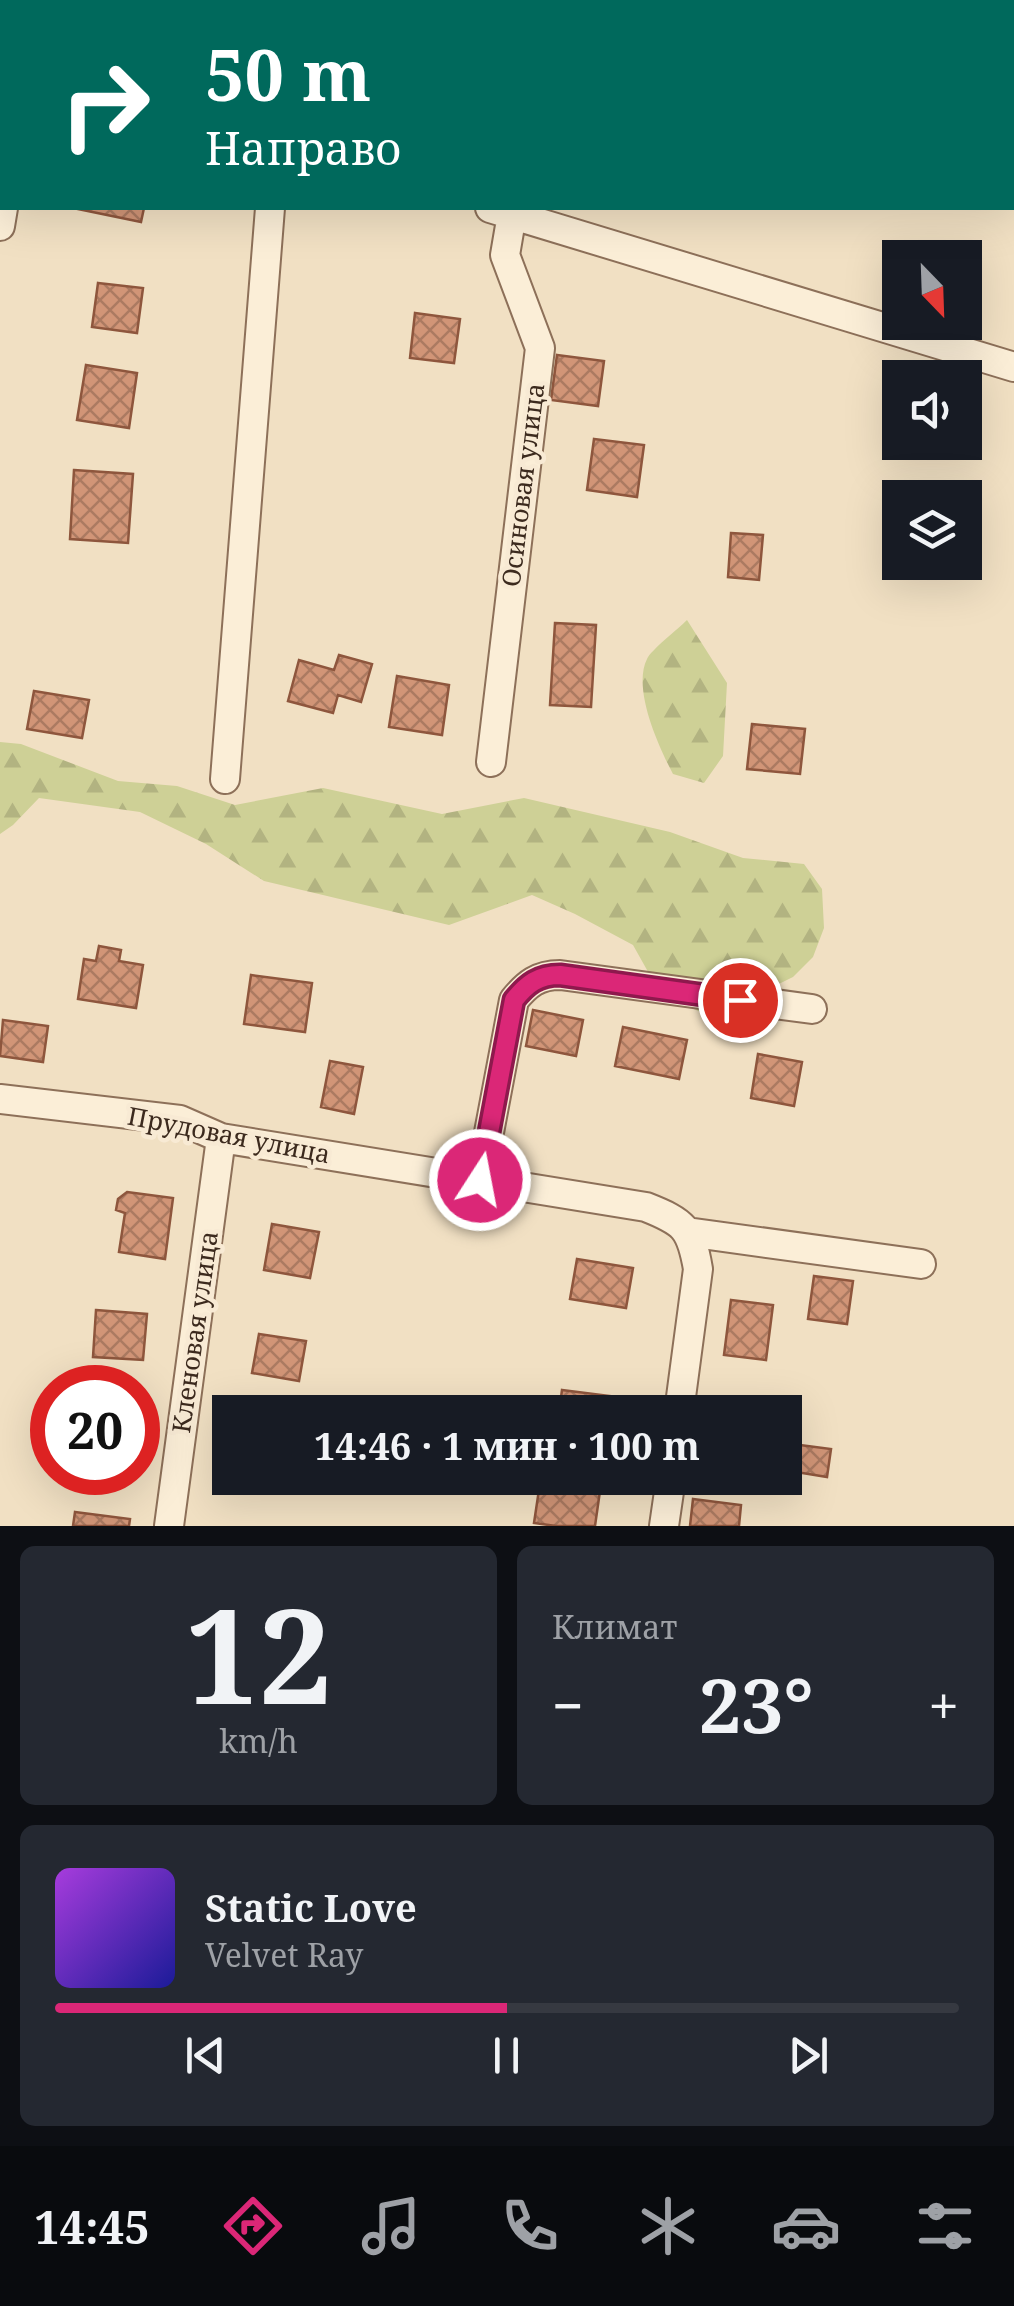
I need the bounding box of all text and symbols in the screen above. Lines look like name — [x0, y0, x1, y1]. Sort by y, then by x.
text: 50 m — [205, 26, 371, 122]
icon: right — [40, 40, 170, 170]
text: Направо — [205, 117, 401, 178]
north arrow — [882, 240, 982, 340]
map controls — [882, 240, 982, 580]
button: sound — [882, 360, 982, 460]
street label: Осиновая улица — [493, 381, 551, 589]
button: layers — [882, 480, 982, 580]
pin — [698, 958, 783, 1043]
icon: arrive — [713, 973, 768, 1028]
street label: Прудовая улица — [125, 1098, 333, 1170]
position arrow — [428, 1128, 532, 1232]
street label: Кленовая улица — [163, 1229, 225, 1435]
speed limit sign: 20 — [30, 1365, 160, 1495]
text: 14:46 · 1 мин · 100 m — [314, 1419, 700, 1471]
text: 12 — [185, 1565, 332, 1742]
text: Климат — [552, 1605, 677, 1648]
text: 23° — [699, 1653, 813, 1755]
text: − — [552, 1667, 584, 1742]
text: + — [928, 1667, 959, 1742]
text: km/h — [219, 1719, 298, 1762]
text: Static Love — [205, 1881, 417, 1933]
text: Velvet Ray — [205, 1933, 363, 1976]
icon: previous — [178, 2028, 233, 2083]
icon: pause — [479, 2028, 534, 2083]
icon: next — [781, 2028, 836, 2083]
icon: directions — [218, 2191, 288, 2261]
icon: music — [356, 2191, 426, 2261]
icon: phone — [495, 2191, 565, 2261]
icon: climate — [633, 2191, 703, 2261]
icon: car — [771, 2191, 841, 2261]
icon: filters — [910, 2191, 980, 2261]
text: 14:45 — [34, 2196, 150, 2257]

